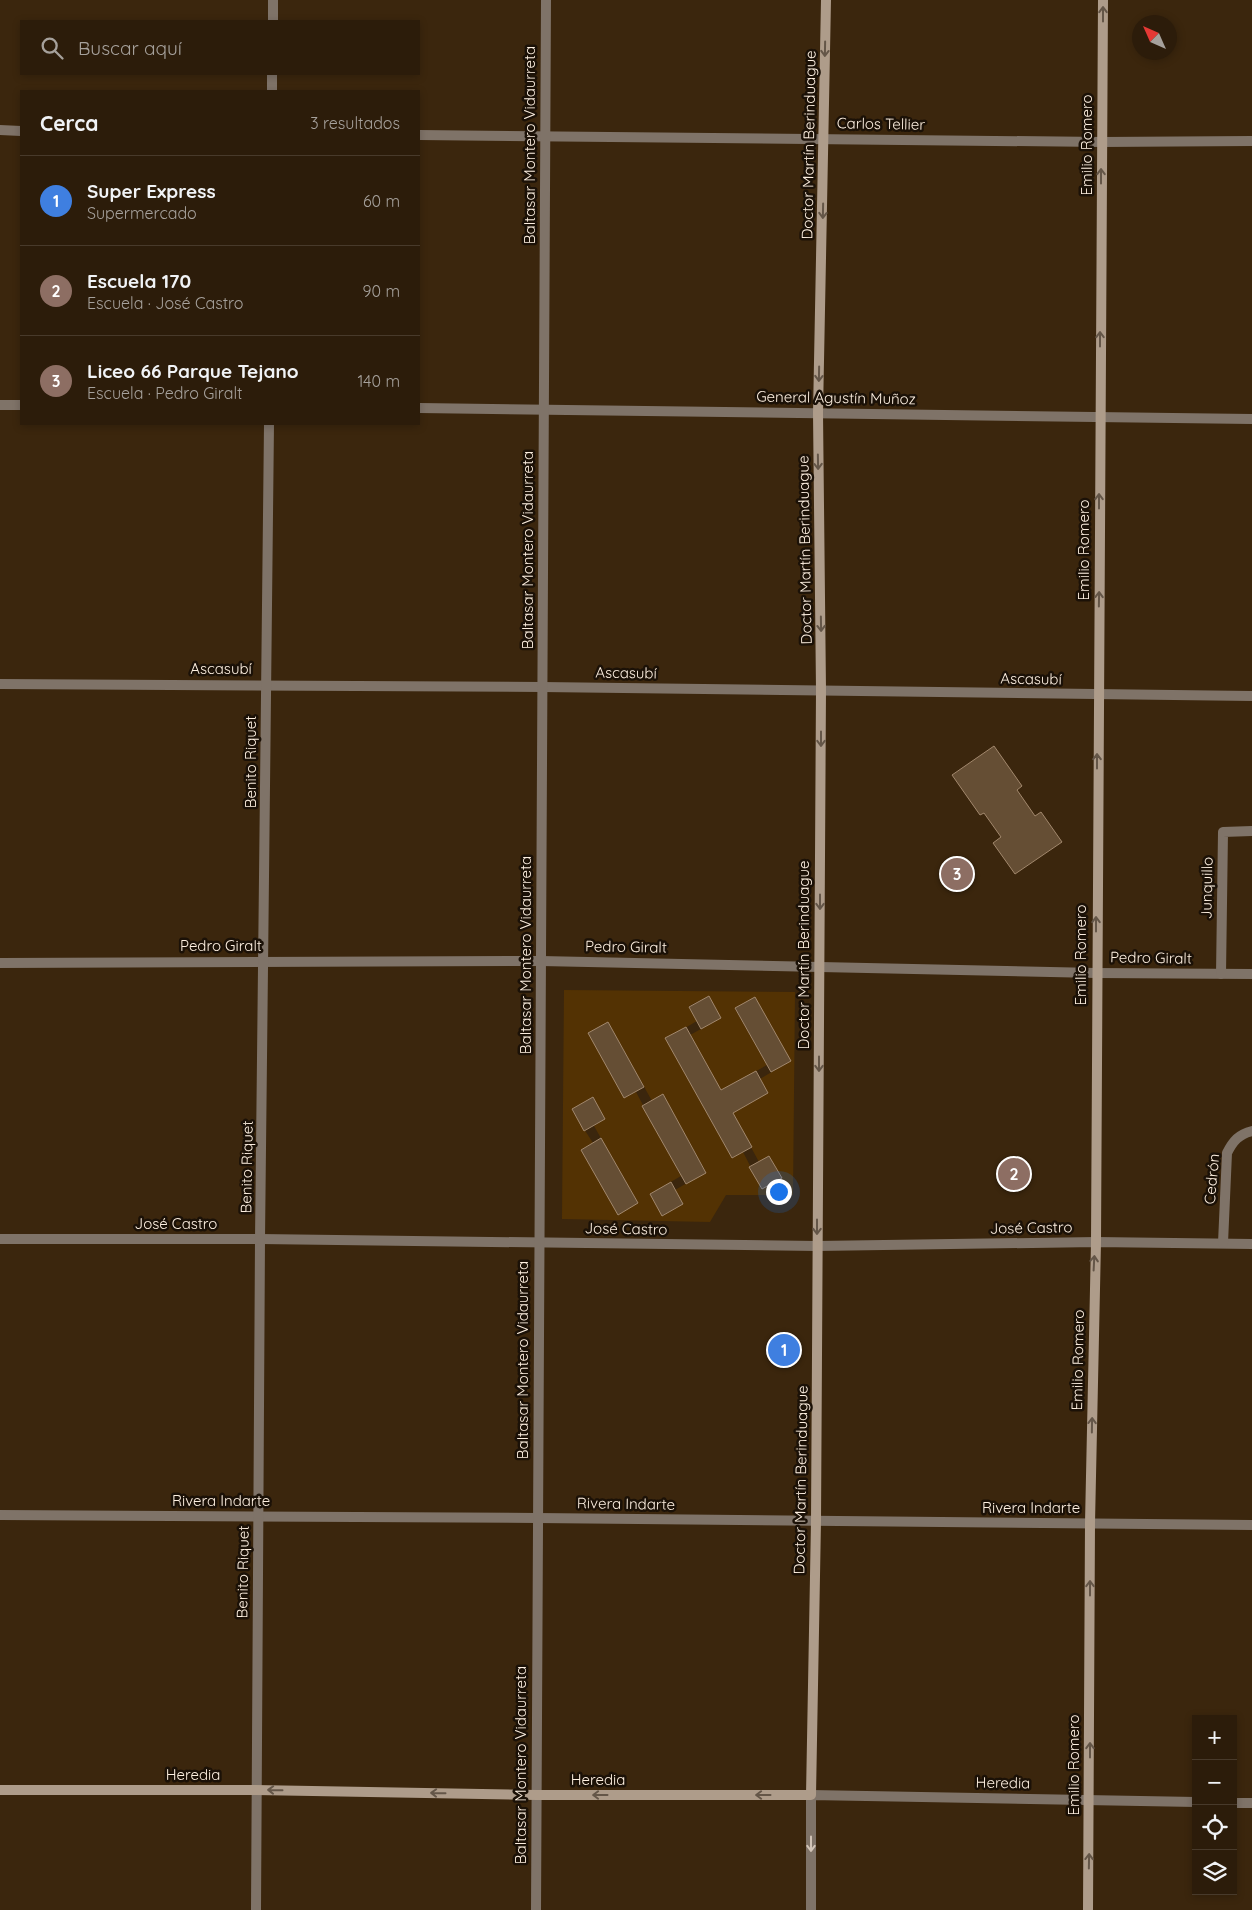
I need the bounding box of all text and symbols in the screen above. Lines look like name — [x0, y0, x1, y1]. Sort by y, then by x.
one-way arrow — [1098, 6, 1108, 22]
north arrow — [1132, 15, 1177, 60]
search box — [20, 20, 420, 75]
icon: search — [38, 34, 66, 62]
text: Buscar aquí — [78, 36, 182, 60]
one-way arrow — [820, 40, 830, 56]
street label: Baltasar Montero Vidaurreta — [520, 46, 539, 244]
street label: Doctor Martín Berinduague — [797, 50, 820, 240]
street label: Emilio Romero — [1077, 95, 1096, 195]
text: Cerca — [40, 110, 98, 136]
text: 3 resultados — [310, 113, 400, 133]
street label: Carlos Tellier — [837, 113, 926, 134]
one-way arrow — [1096, 168, 1106, 184]
text: Super Express — [87, 179, 216, 203]
text: 1 — [53, 191, 59, 211]
text: 60 m — [363, 191, 400, 211]
text: Supermercado — [87, 203, 197, 223]
one-way arrow — [818, 203, 827, 219]
text: Escuela 170 — [87, 269, 191, 293]
text: 2 — [51, 281, 61, 301]
text: 90 m — [363, 281, 400, 301]
text: Escuela · José Castro — [87, 293, 244, 313]
one-way arrow — [1095, 331, 1105, 347]
text: Liceo 66 Parque Tejano — [87, 359, 299, 383]
one-way arrow — [814, 365, 824, 381]
text: 3 — [52, 371, 60, 391]
text: 140 m — [357, 371, 400, 391]
text: Escuela · Pedro Giralt — [87, 383, 242, 403]
street label: General Agustín Muñoz — [756, 387, 916, 408]
street label: Baltasar Montero Vidaurreta — [518, 451, 537, 649]
one-way arrow — [814, 453, 823, 469]
street label: Doctor Martín Berinduague — [793, 455, 816, 645]
one-way arrow — [1094, 493, 1104, 510]
street label: Emilio Romero — [1074, 500, 1093, 600]
one-way arrow — [1094, 591, 1103, 607]
one-way arrow — [816, 616, 825, 632]
street label: Ascasubí — [190, 659, 253, 678]
street label: Ascasubí — [595, 662, 658, 683]
street label: Ascasubí — [1000, 668, 1063, 689]
street label: Benito Riquet — [241, 716, 260, 808]
one-way arrow — [816, 730, 826, 747]
one-way arrow — [1092, 754, 1102, 770]
pin: 3 — [941, 855, 973, 893]
street label: Baltasar Montero Vidaurreta — [516, 856, 535, 1054]
street label: Junquillo — [1196, 857, 1217, 919]
street label: Doctor Martín Berinduague — [794, 860, 813, 1050]
one-way arrow — [815, 893, 825, 909]
street label: Emilio Romero — [1071, 905, 1090, 1005]
one-way arrow — [1091, 916, 1101, 932]
street label: Pedro Giralt — [180, 936, 262, 955]
street label: Pedro Giralt — [585, 936, 667, 957]
street label: Pedro Giralt — [1110, 947, 1192, 968]
one-way arrow — [814, 1056, 824, 1072]
street label: Benito Riquet — [236, 1120, 257, 1214]
street label: Cedrón — [1200, 1153, 1223, 1205]
pin: 2 — [998, 1155, 1030, 1193]
your location — [766, 1179, 792, 1205]
street label: José Castro — [135, 1214, 217, 1233]
street label: José Castro — [989, 1217, 1073, 1238]
street label: José Castro — [584, 1218, 668, 1239]
one-way arrow — [812, 1218, 822, 1234]
one-way arrow — [1090, 1255, 1099, 1271]
street label: Baltasar Montero Vidaurreta — [513, 1261, 532, 1459]
street label: Emilio Romero — [1067, 1309, 1088, 1411]
pin: 1 — [768, 1331, 800, 1369]
street label: Doctor Martín Berinduague — [789, 1385, 812, 1575]
one-way arrow — [1087, 1418, 1097, 1434]
street label: Rivera Indarte — [172, 1491, 270, 1510]
street label: Rivera Indarte — [577, 1493, 675, 1514]
street label: Rivera Indarte — [982, 1498, 1080, 1517]
street label: Benito Riquet — [232, 1525, 253, 1619]
one-way arrow — [1085, 1580, 1095, 1596]
street label: Baltasar Montero Vidaurreta — [511, 1666, 530, 1864]
street label: Emilio Romero — [1064, 1715, 1083, 1815]
map controls — [1192, 1715, 1237, 1895]
button: + — [1192, 1715, 1237, 1760]
one-way arrow — [1085, 1743, 1095, 1759]
button: − — [1192, 1760, 1237, 1805]
street label: Heredia — [166, 1765, 220, 1784]
street label: Heredia — [571, 1770, 625, 1789]
street label: Heredia — [976, 1773, 1030, 1792]
one-way arrow — [267, 1786, 283, 1795]
one-way arrow — [430, 1788, 446, 1798]
one-way arrow — [592, 1790, 608, 1800]
one-way arrow — [755, 1790, 771, 1800]
button: locate — [1192, 1805, 1237, 1850]
one-way arrow — [806, 1835, 816, 1851]
button: layers — [1192, 1850, 1237, 1895]
one-way arrow — [1084, 1854, 1094, 1870]

